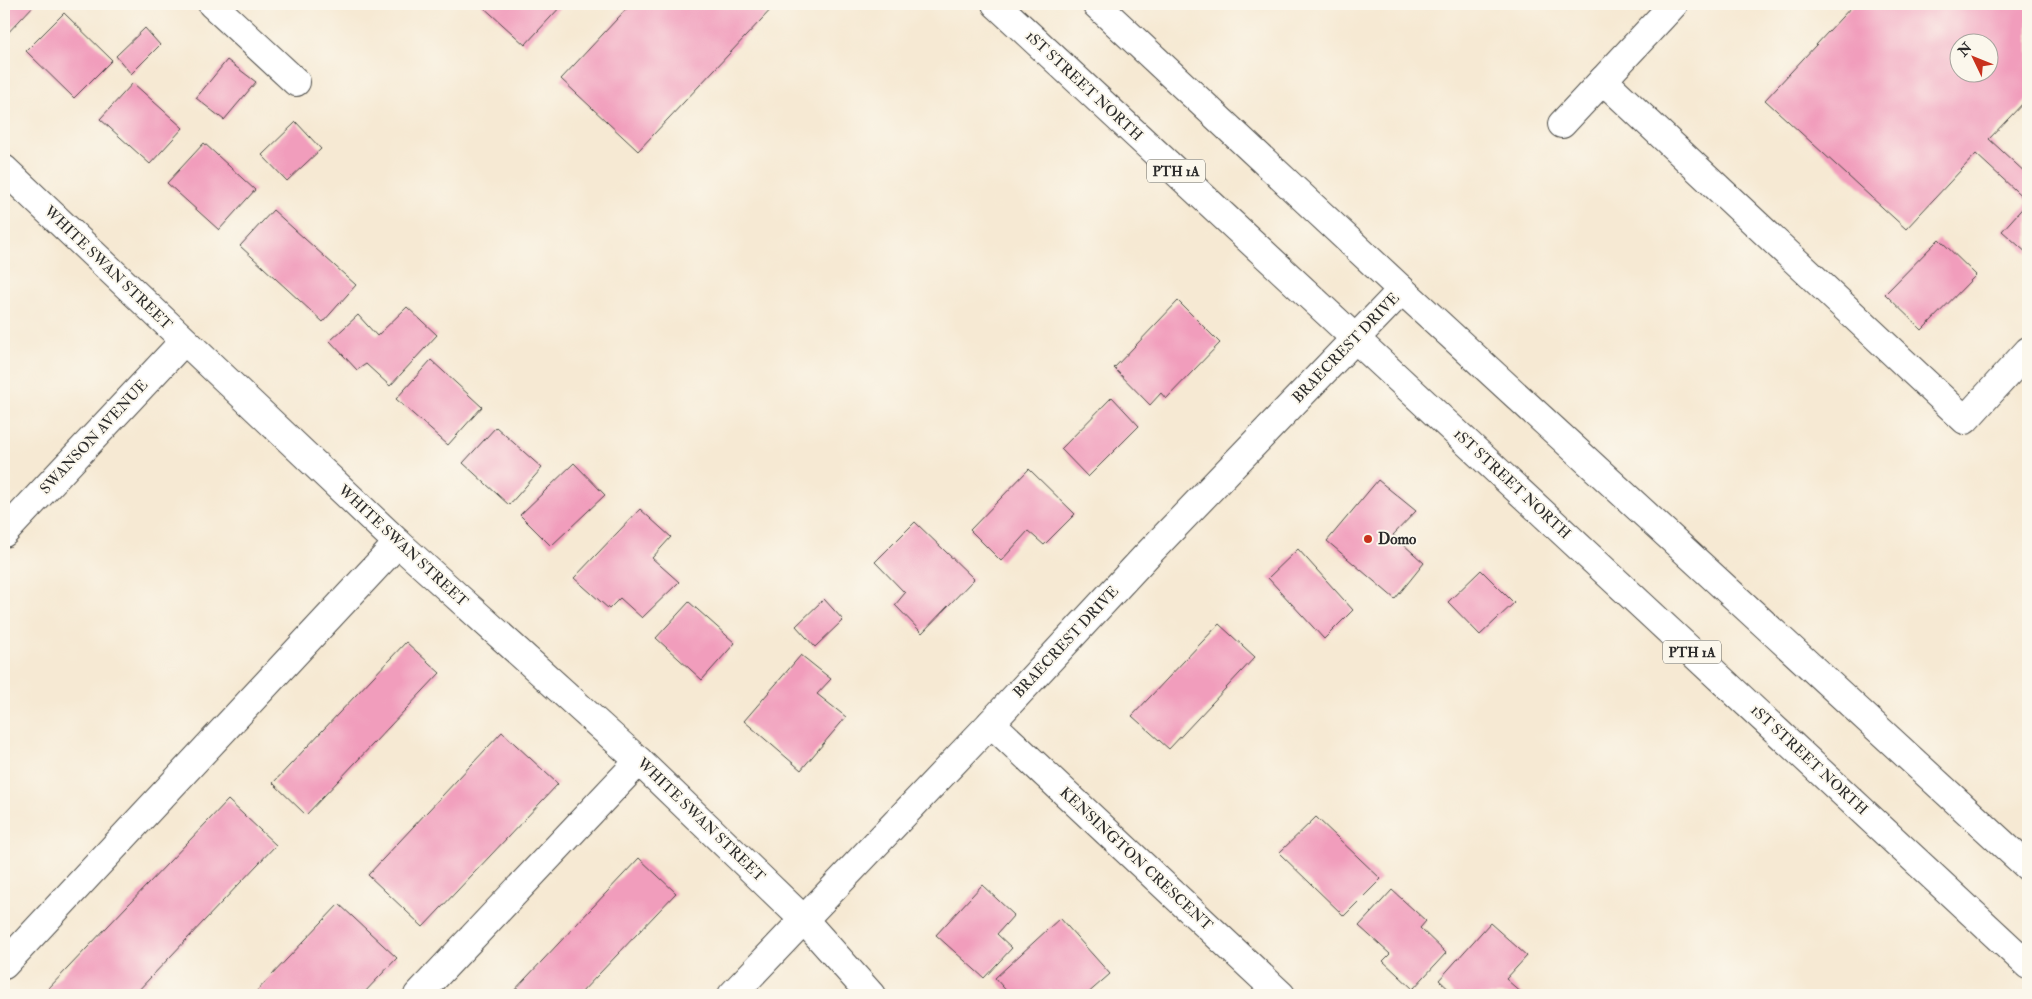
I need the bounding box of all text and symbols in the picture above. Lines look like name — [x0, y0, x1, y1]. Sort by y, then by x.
street label: 1ST STREET NORTH — [1021, 27, 1147, 145]
north arrow — [1950, 32, 2000, 82]
text: N — [1954, 39, 1976, 61]
road number: PTH 1A — [1147, 160, 1205, 182]
street label: WHITE SWAN STREET — [39, 201, 176, 334]
street label: BRAECREST DRIVE — [1288, 289, 1404, 407]
street label: SWANSON AVENUE — [36, 376, 152, 498]
street label: 1ST STREET NORTH — [1449, 425, 1575, 543]
street label: WHITE SWAN STREET — [333, 480, 472, 611]
place label: Domo — [1378, 530, 1417, 549]
marker: Domo — [1362, 533, 1374, 545]
street label: BRAECREST DRIVE — [1009, 582, 1123, 702]
road number: PTH 1A — [1663, 640, 1721, 664]
street label: 1ST STREET NORTH — [1746, 701, 1872, 819]
street label: WHITE SWAN STREET — [632, 753, 769, 886]
street label: KENSINGTON CRESCENT — [1056, 783, 1216, 935]

